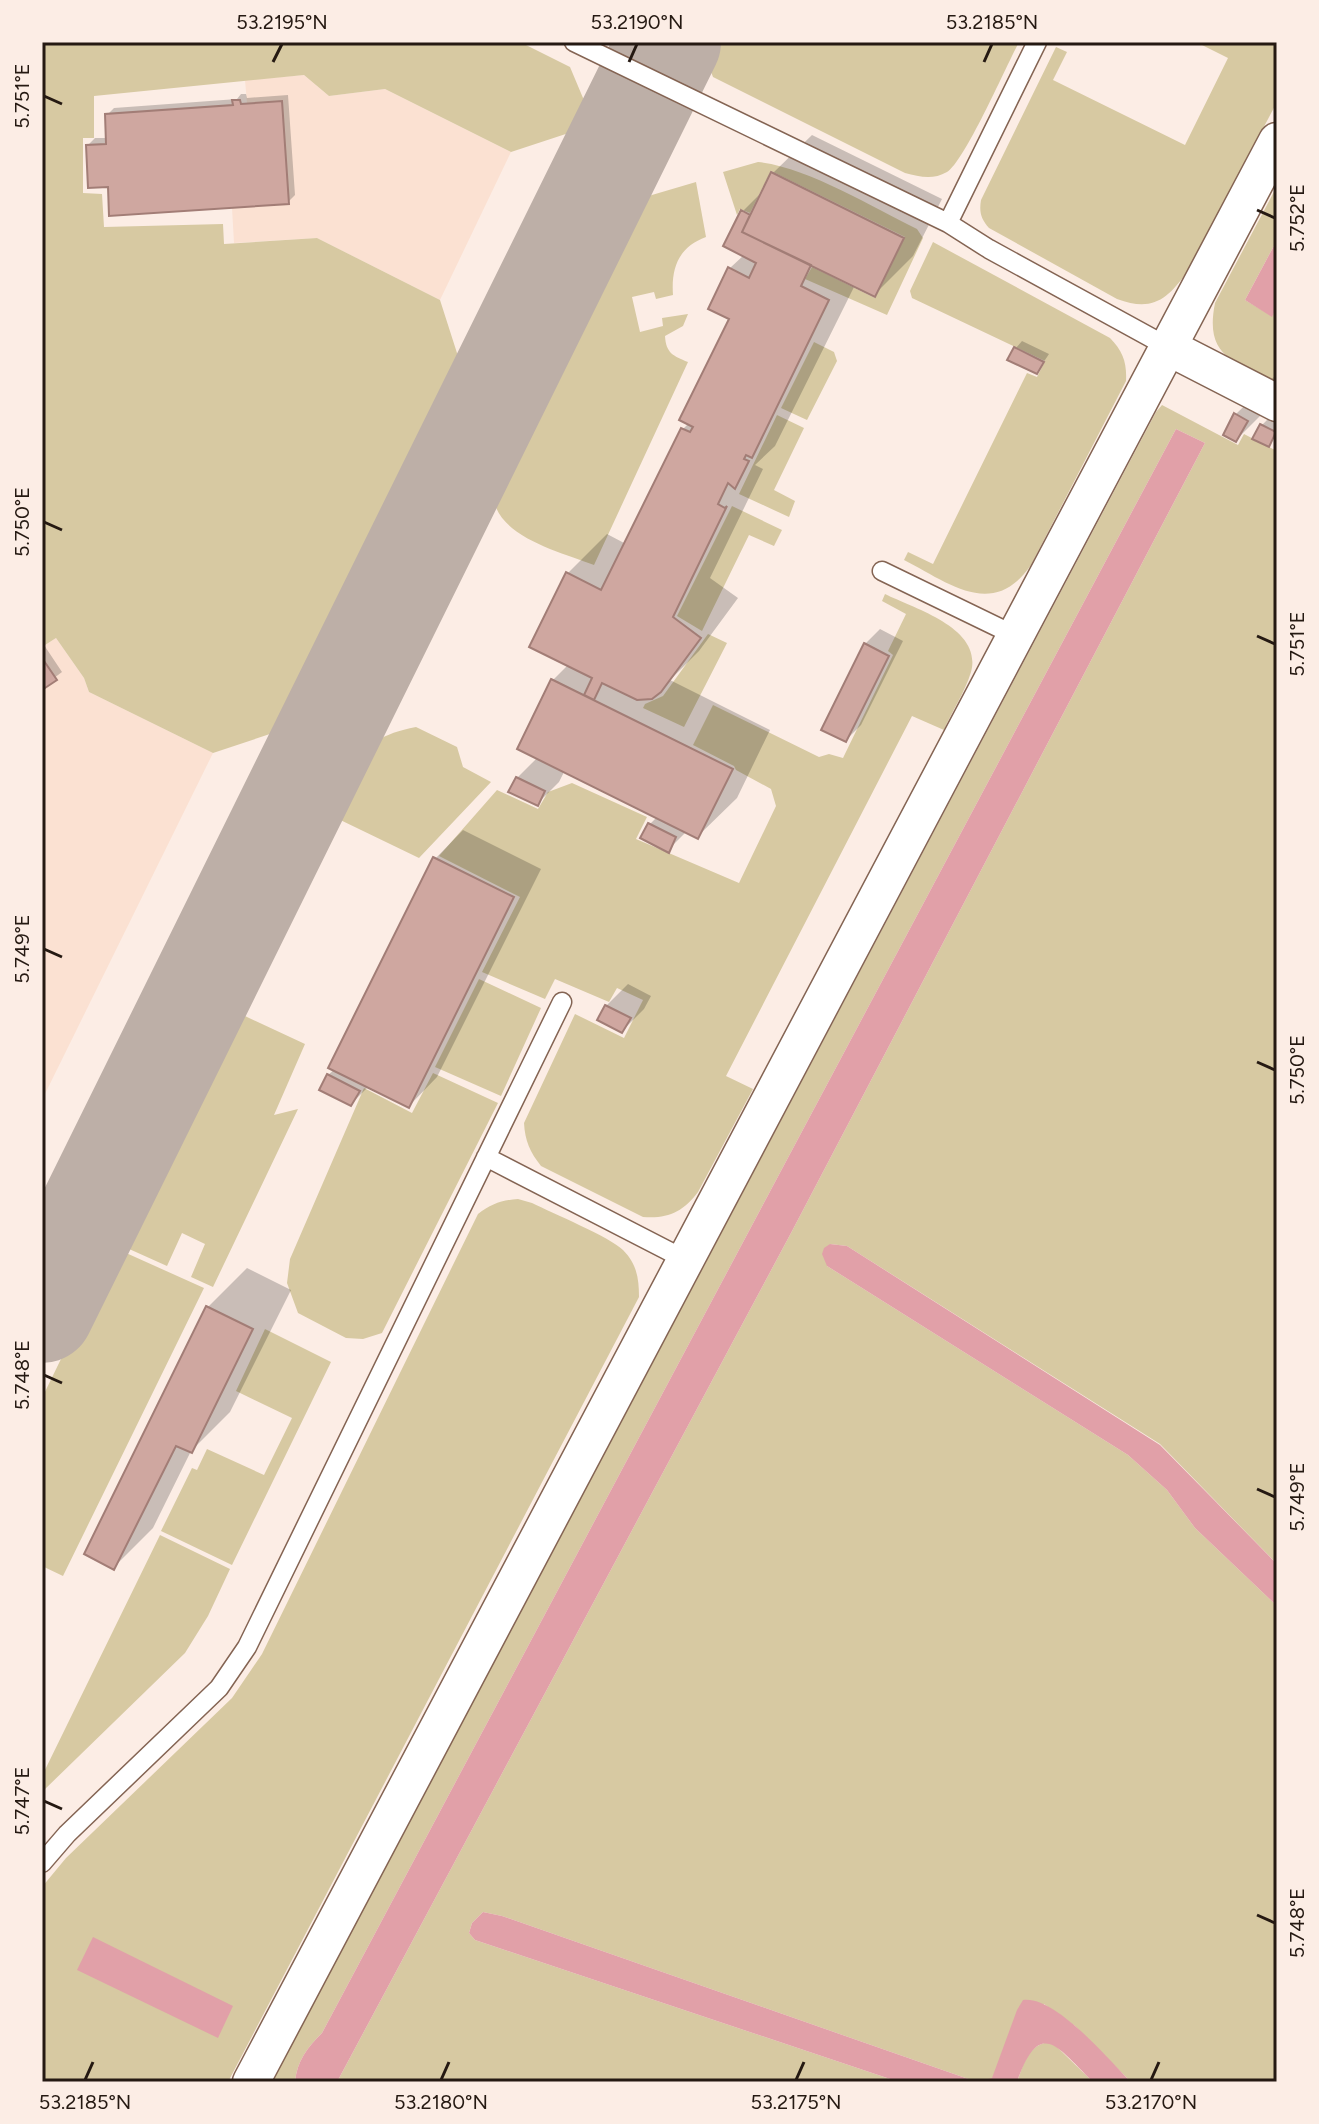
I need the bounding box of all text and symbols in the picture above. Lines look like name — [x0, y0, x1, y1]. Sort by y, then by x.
text: 53.2195°N — [236, 10, 328, 34]
text: 53.2190°N — [591, 10, 683, 34]
text: 53.2185°N — [946, 10, 1038, 34]
text: 5.751°E — [10, 63, 34, 129]
text: 5.752°E — [1285, 184, 1309, 252]
text: 5.750°E — [10, 487, 34, 557]
text: 5.751°E — [1285, 611, 1309, 677]
text: 5.749°E — [10, 914, 34, 984]
text: 5.750°E — [1285, 1035, 1309, 1105]
text: 5.748°E — [10, 1340, 34, 1410]
text: 5.749°E — [1285, 1462, 1309, 1532]
text: 5.747°E — [10, 1767, 34, 1835]
text: 5.748°E — [1285, 1888, 1309, 1958]
text: 53.2185°N — [39, 2090, 131, 2114]
text: 53.2180°N — [394, 2090, 488, 2114]
text: 53.2175°N — [750, 2090, 842, 2114]
text: 53.2170°N — [1105, 2090, 1197, 2114]

